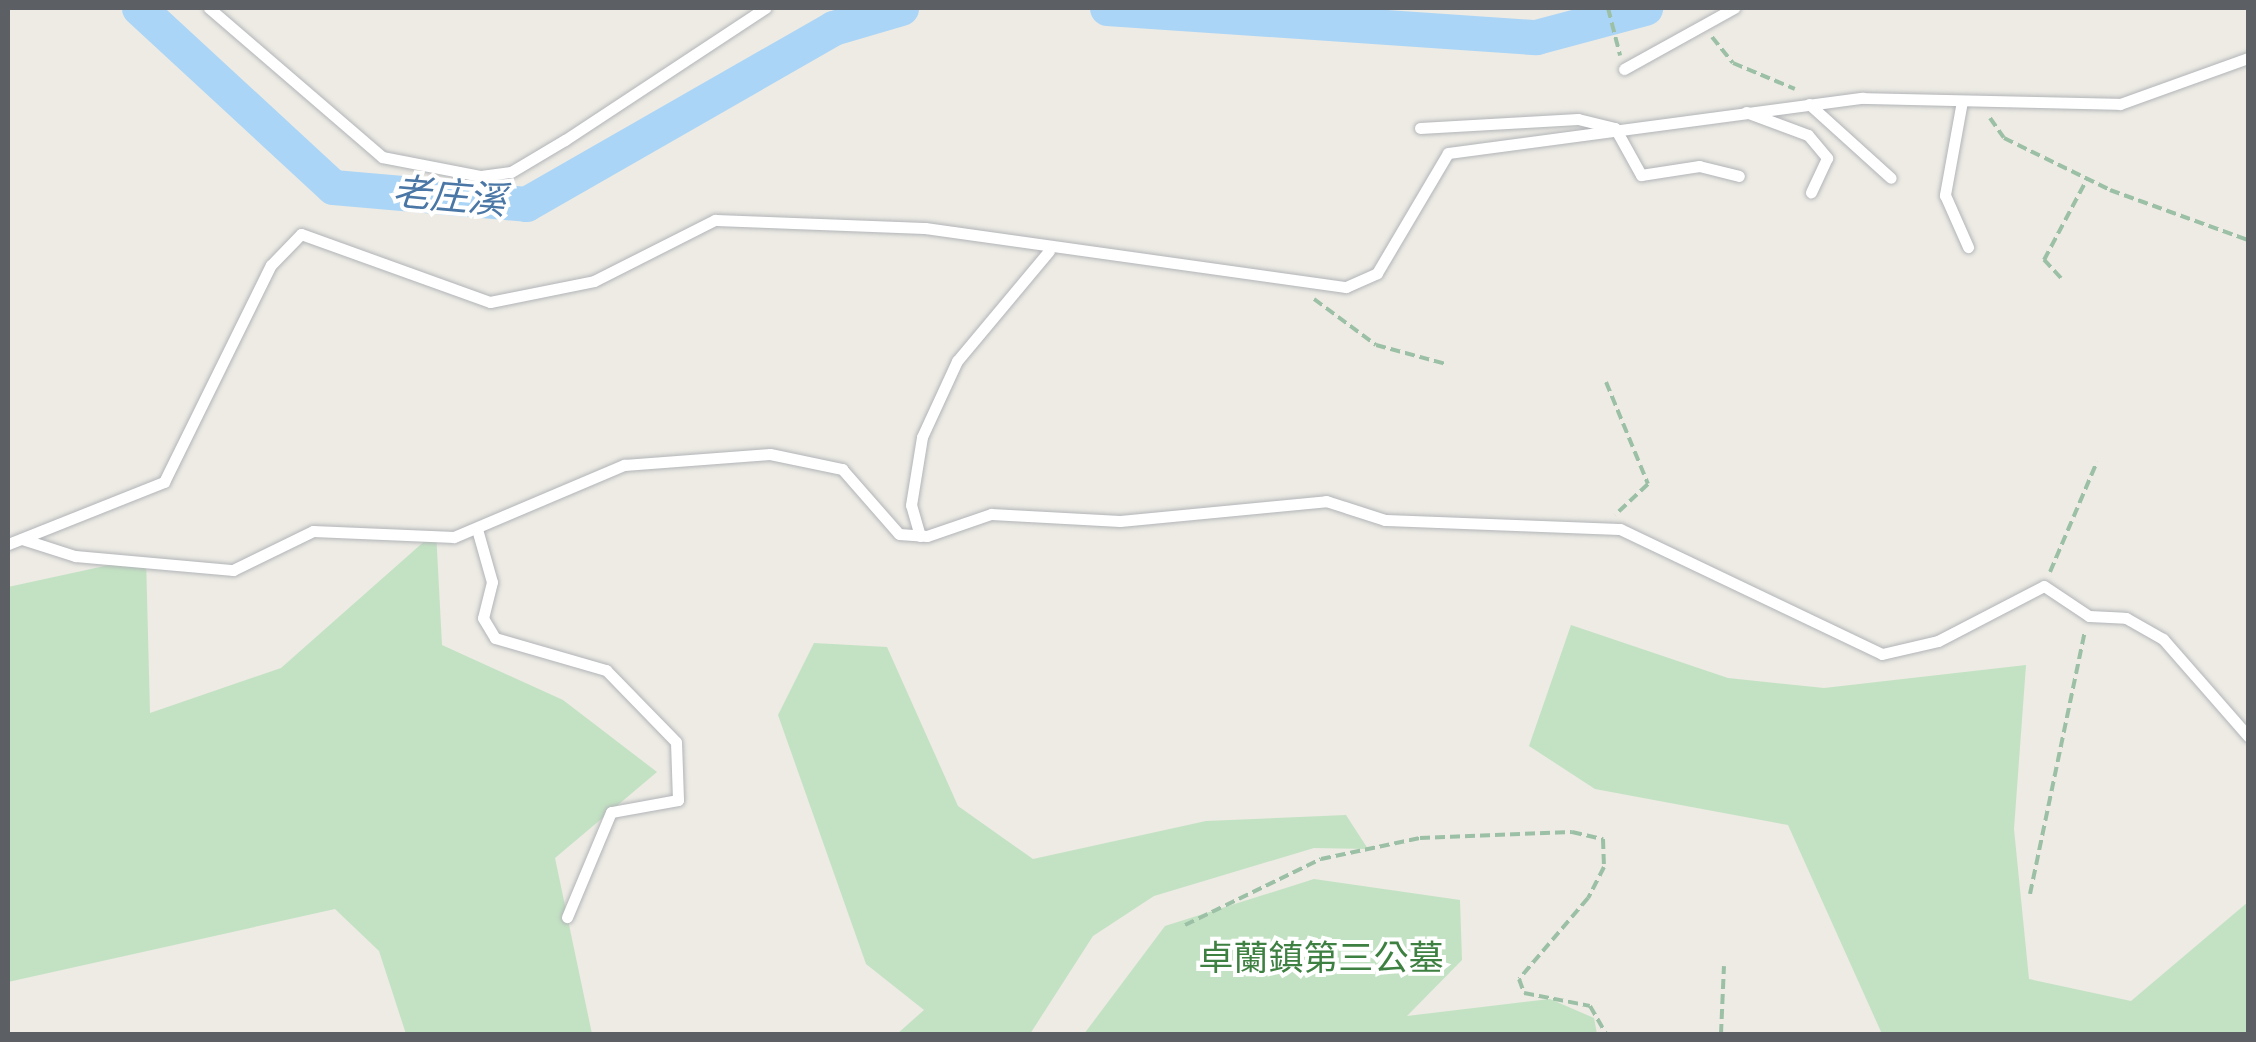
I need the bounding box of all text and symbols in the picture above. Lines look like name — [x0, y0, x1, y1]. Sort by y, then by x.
water label: 老庄溪 — [390, 169, 508, 225]
park label: 卓蘭鎮第三公墓 — [1199, 937, 1443, 979]

